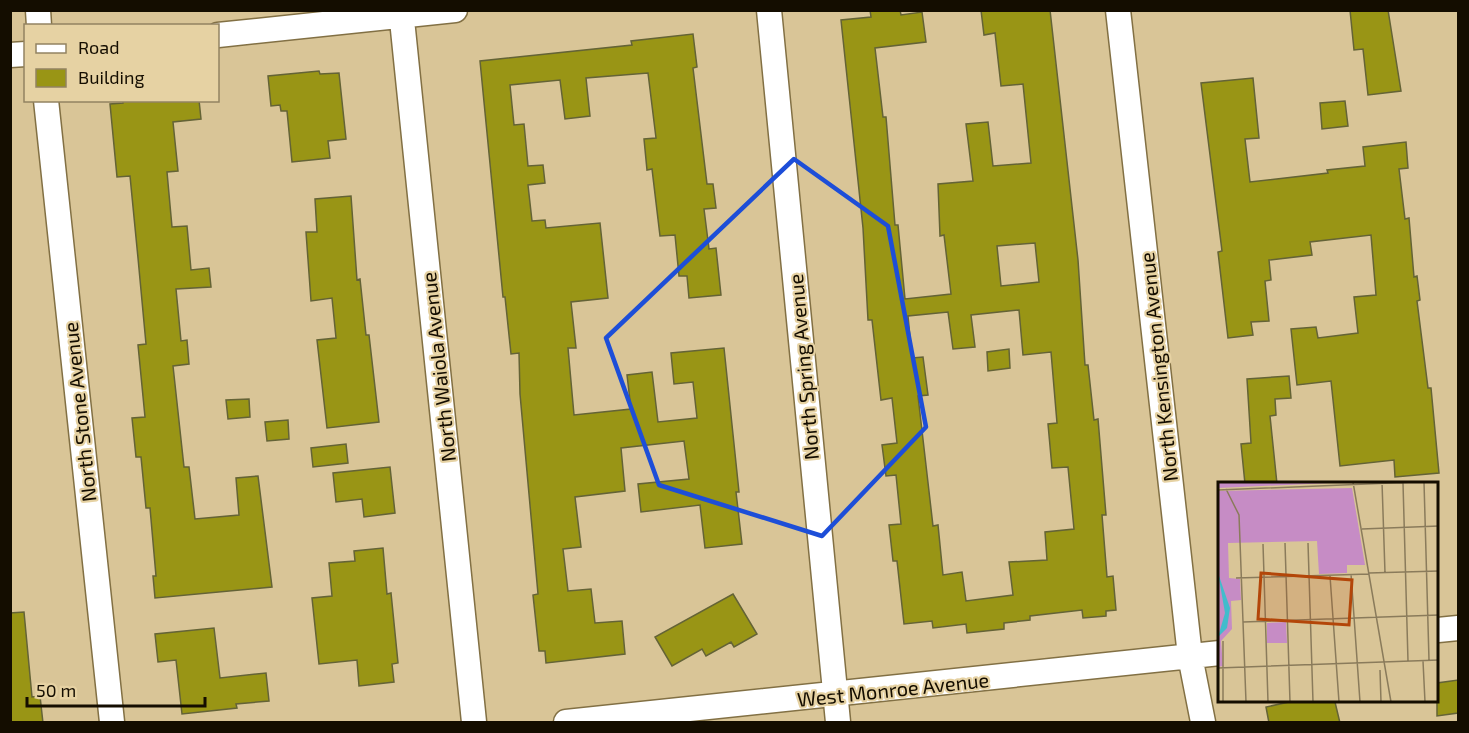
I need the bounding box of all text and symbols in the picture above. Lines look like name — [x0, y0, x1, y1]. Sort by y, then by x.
legend — [24, 24, 219, 102]
text: Road — [78, 36, 119, 58]
text: Building — [78, 66, 145, 88]
street label: North Kensington Avenue — [1134, 251, 1182, 483]
street label: North Waiola Avenue — [416, 271, 460, 463]
street label: North Spring Avenue — [783, 273, 823, 461]
street label: North Stone Avenue — [58, 321, 100, 503]
inset map — [1218, 482, 1439, 703]
street label: West Monroe Avenue — [796, 667, 990, 711]
scale bar — [27, 670, 206, 708]
text: 50 m — [36, 679, 76, 701]

